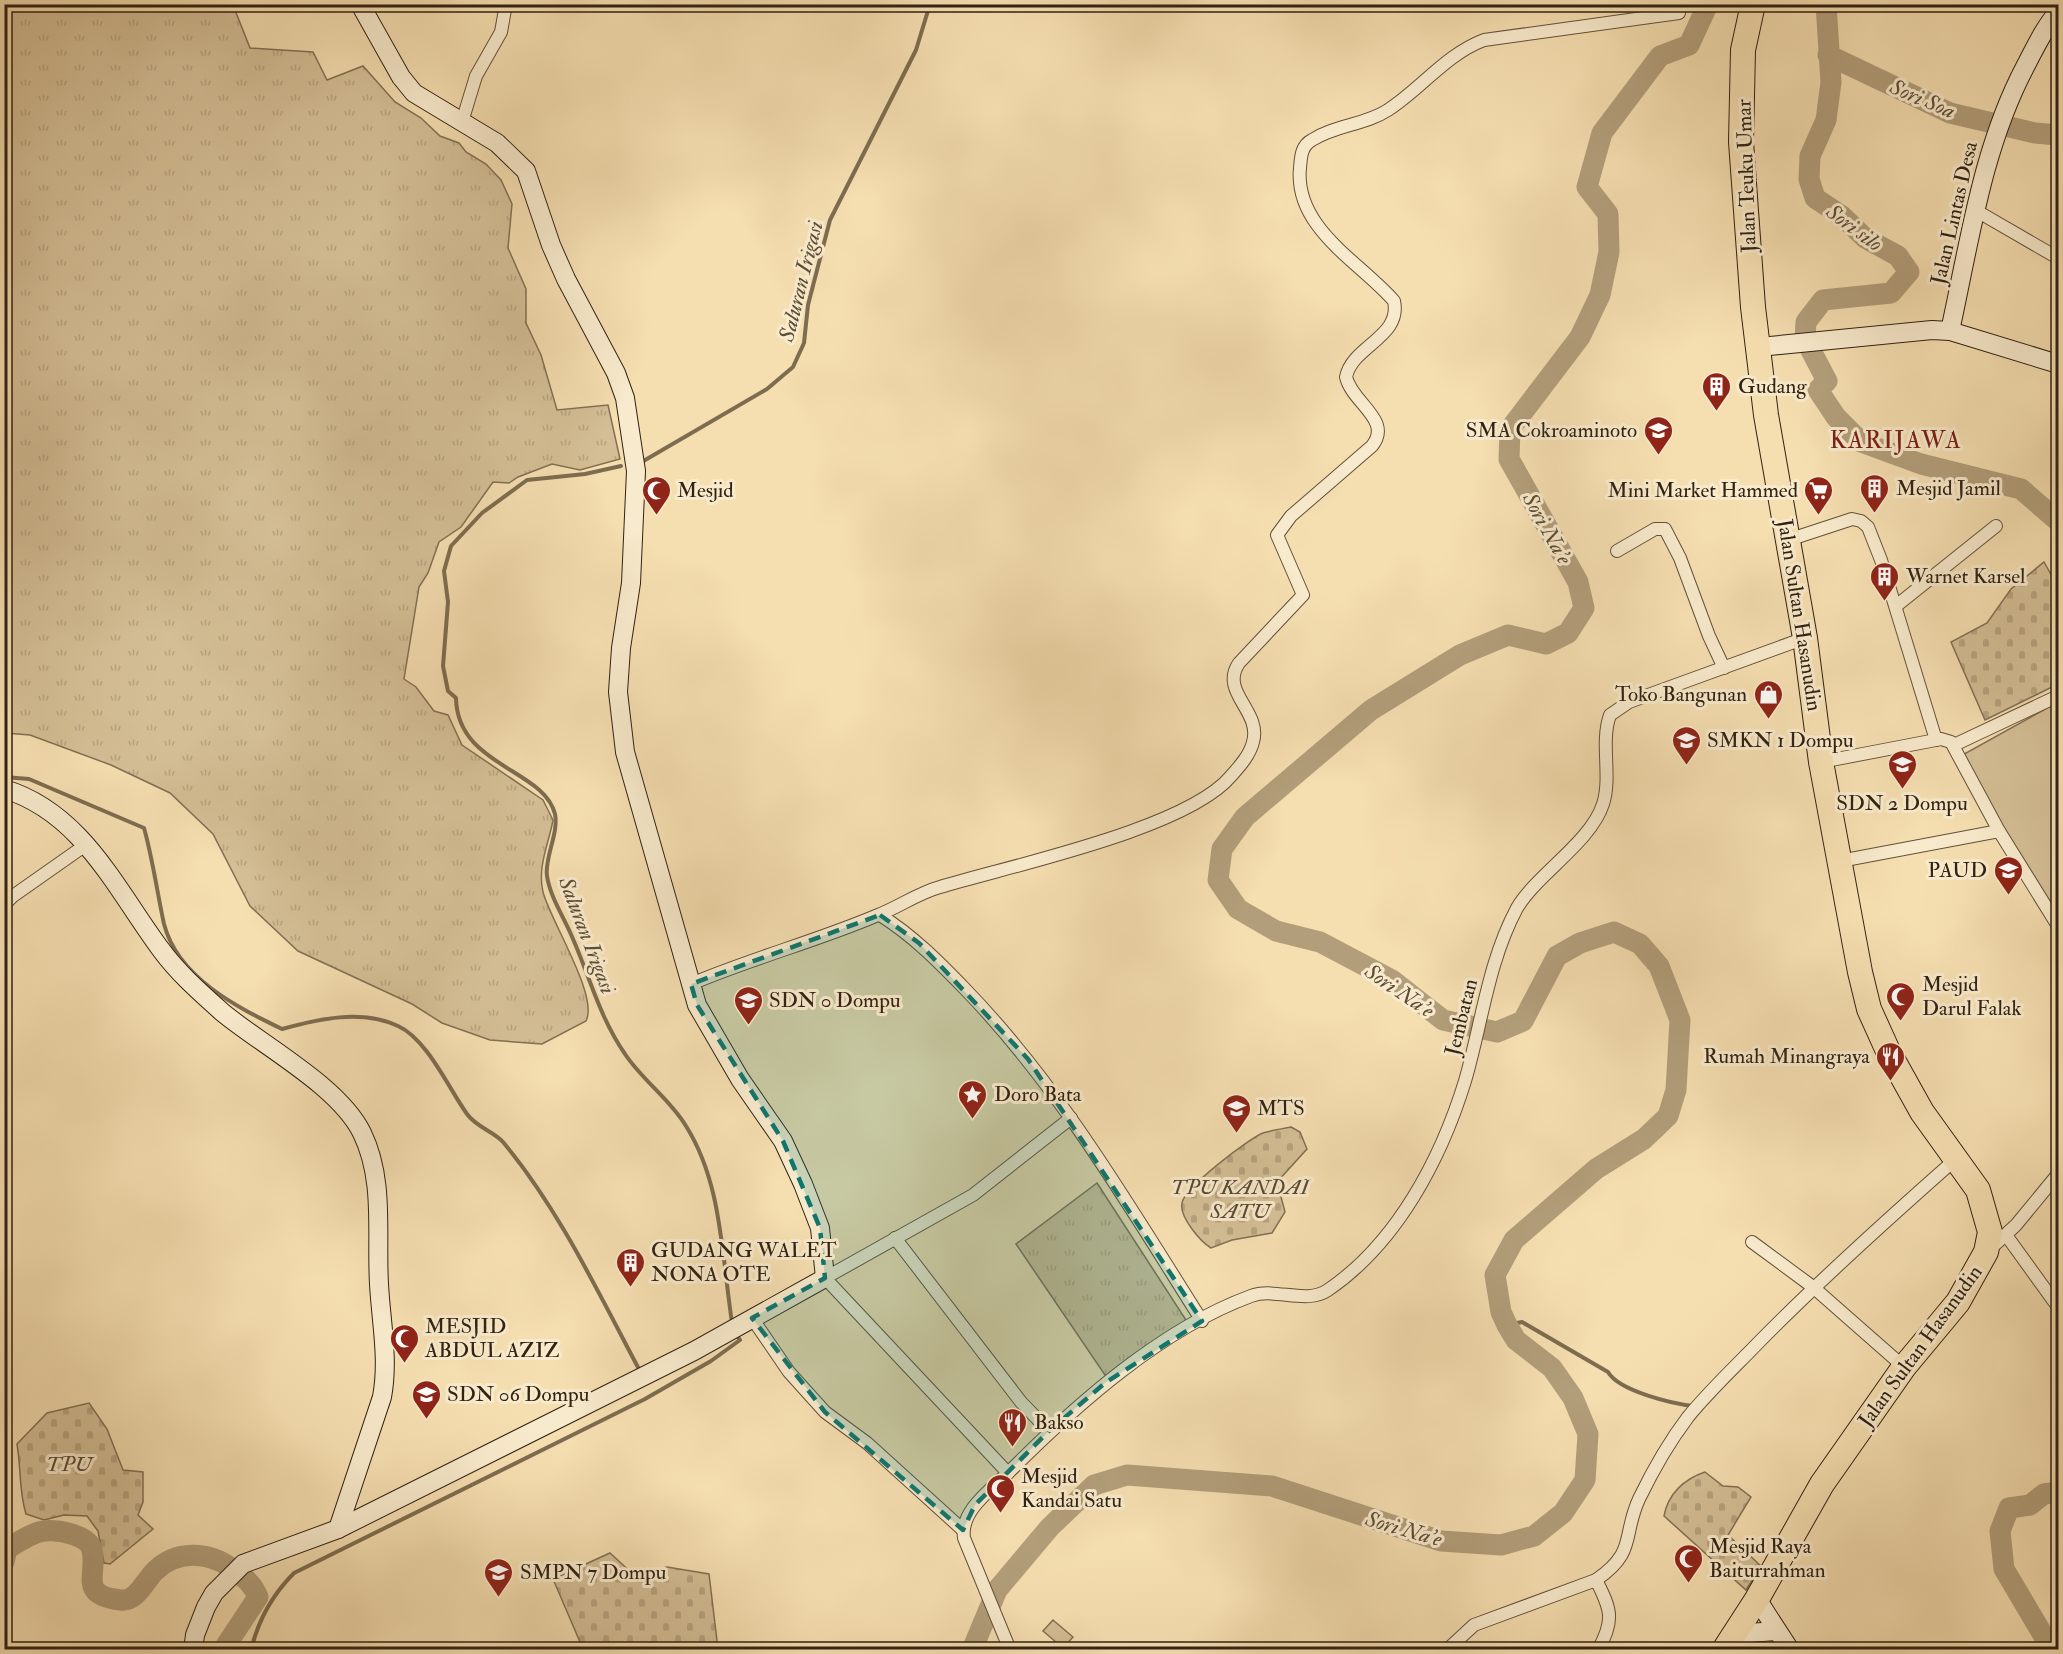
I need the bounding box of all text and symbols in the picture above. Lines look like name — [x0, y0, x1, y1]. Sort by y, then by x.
water label: Sori Soa — [1885, 72, 1959, 125]
street label: Jalan Teuku Umar — [1730, 99, 1763, 254]
street label: Jalan Lintas Desa — [1925, 138, 1984, 288]
water label: Sori silo — [1820, 197, 1888, 258]
water label: Saluran Irigasi — [772, 218, 829, 345]
building icon: Gudang — [1701, 370, 1733, 412]
place label: Gudang — [1738, 373, 1807, 400]
school or university icon: SMA Cokroaminoto — [1642, 414, 1674, 456]
place label: SMA Cokroaminoto — [1466, 417, 1637, 444]
district label: KARIJAWA — [1830, 425, 1962, 456]
building icon: Mesjid Jamil — [1859, 472, 1891, 514]
mosque icon: Mesjid — [640, 474, 672, 516]
supermarket icon: Mini Market Hammed — [1803, 474, 1835, 516]
place label: Mesjid Jamil — [1896, 475, 2002, 502]
place label: Mesjid — [677, 477, 734, 504]
place label: Mini Market Hammed — [1607, 477, 1799, 504]
water label: Sori Na'e — [1515, 487, 1579, 570]
street label: Jalan Sultan Hasanudin — [1771, 516, 1828, 713]
building icon: Warnet Karsel — [1869, 560, 1901, 602]
place label: Warnet Karsel — [1905, 563, 2026, 590]
shop icon: Toko Bangunan — [1752, 678, 1784, 720]
place label: Toko Bangunan — [1615, 681, 1747, 708]
school or university icon: SMKN 1 Dompu — [1670, 724, 1702, 766]
place label: SMKN 1 Dompu — [1707, 727, 1854, 754]
school or university icon: SDN 2 Dompu — [1886, 748, 1918, 790]
place label: SDN 2 Dompu — [1836, 790, 1968, 817]
school or university icon: PAUD — [1992, 854, 2024, 896]
place label: PAUD — [1928, 857, 1987, 884]
water label: Saluran Irigasi — [552, 872, 622, 998]
water label: Sori Na'e — [1358, 957, 1440, 1025]
place label: Mesjid Darul Falak — [1922, 971, 2022, 1022]
street label: Jembatan — [1439, 976, 1484, 1059]
mosque icon: Mesjid Darul Falak — [1885, 980, 1917, 1022]
school or university icon: SDN 0 Dompu — [732, 984, 764, 1026]
place label: SDN 0 Dompu — [769, 987, 901, 1014]
restaurant icon: Rumah Minangraya — [1875, 1040, 1907, 1082]
place label: Rumah Minangraya — [1703, 1043, 1870, 1070]
place icon: Doro Bata — [957, 1078, 989, 1120]
place label: Doro Bata — [994, 1081, 1082, 1108]
school or university icon: MTS — [1220, 1092, 1252, 1134]
place label: MTS — [1257, 1095, 1305, 1122]
park label: TPU KANDAI SATU — [1171, 1174, 1312, 1225]
place label: GUDANG WALET NONA OTE — [651, 1237, 837, 1288]
building icon: GUDANG WALET NONA OTE — [614, 1246, 646, 1288]
street label: Jalan Sultan Hasanudin — [1852, 1260, 1989, 1434]
place label: MESJID ABDUL AZIZ — [424, 1313, 560, 1364]
mosque icon: MESJID ABDUL AZIZ — [388, 1322, 420, 1364]
school or university icon: SDN 06 Dompu — [410, 1378, 442, 1420]
place label: SDN 06 Dompu — [447, 1381, 589, 1408]
restaurant icon: Bakso — [997, 1406, 1029, 1448]
place label: Bakso — [1034, 1409, 1084, 1436]
park label: TPU — [46, 1451, 94, 1478]
place label: Mesjid Kandai Satu — [1021, 1463, 1122, 1514]
mosque icon: Mesjid Kandai Satu — [984, 1472, 1016, 1514]
water label: Sori Na'e — [1361, 1504, 1446, 1553]
place label: Mesjid Raya Baiturrahman — [1709, 1533, 1826, 1584]
mosque icon: Mesjid Raya Baiturrahman — [1672, 1542, 1704, 1584]
school or university icon: SMPN 7 Dompu — [483, 1556, 515, 1598]
place label: SMPN 7 Dompu — [520, 1559, 667, 1586]

